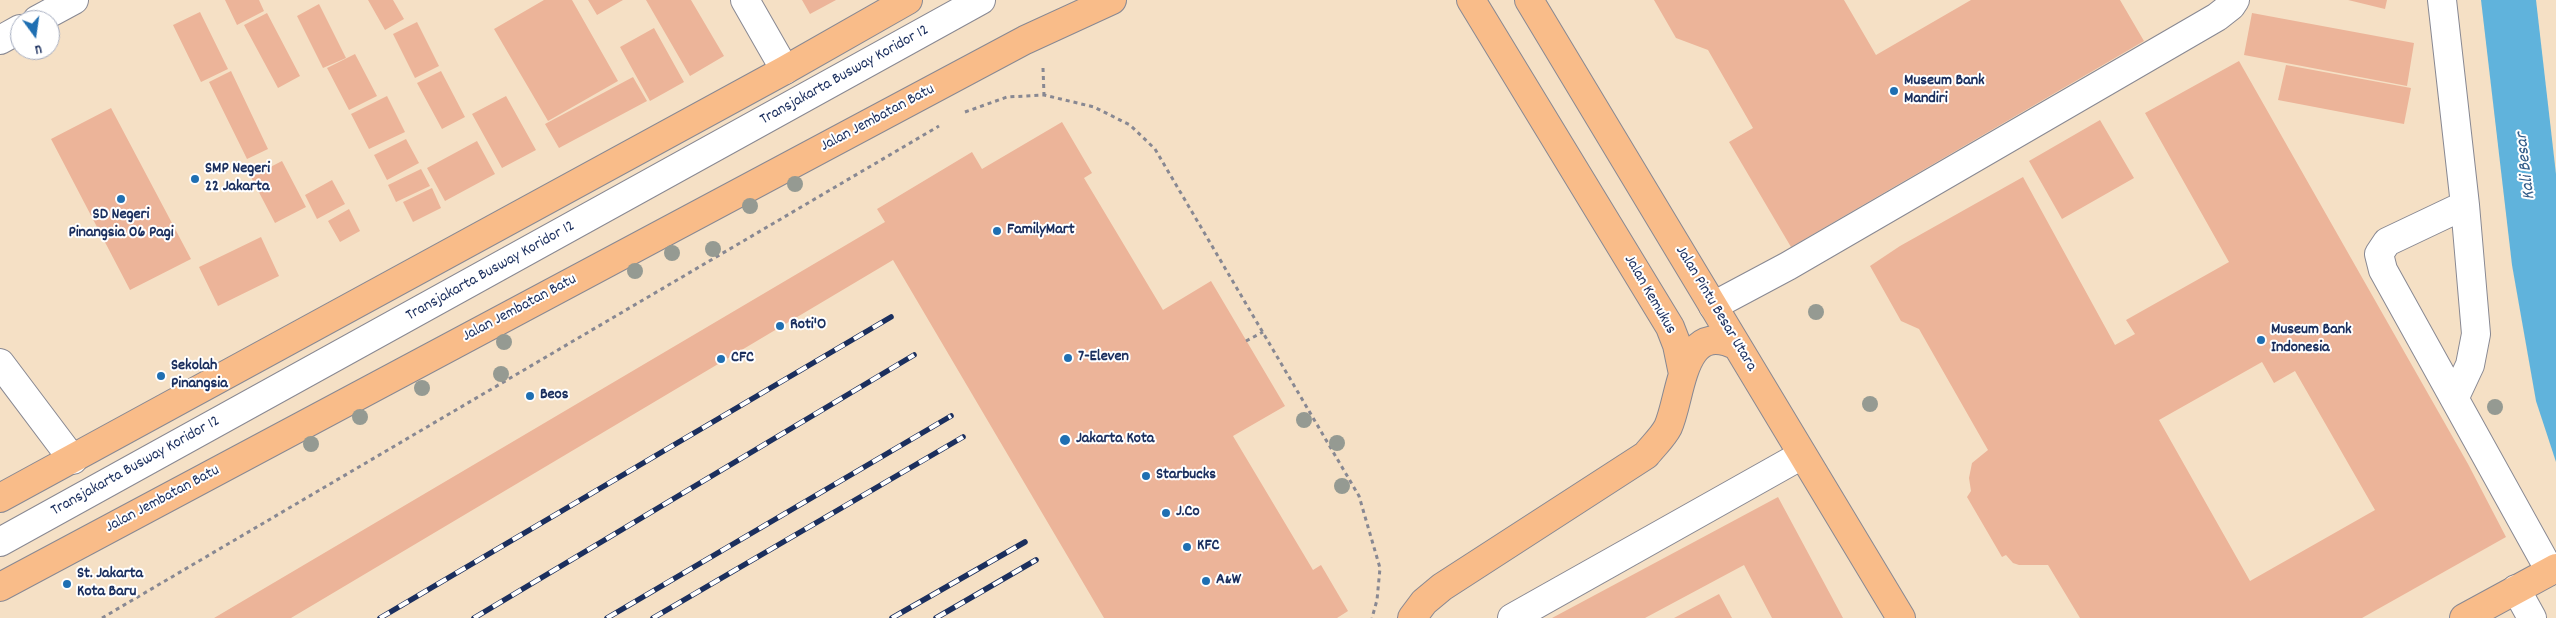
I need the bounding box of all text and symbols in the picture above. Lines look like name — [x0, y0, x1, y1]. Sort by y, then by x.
north arrow — [10, 10, 60, 60]
street label: Transjakarta Busway Koridor 12 — [757, 22, 933, 130]
text: U — [33, 38, 44, 59]
place label: Museum Bank Mandiri — [1904, 72, 1985, 110]
street label: Jalan Jembatan Batu — [818, 81, 938, 157]
marker: Museum Bank Mandiri — [1888, 85, 1900, 97]
water label: Kali Besar — [2512, 131, 2542, 201]
place label: SMP Negeri 22 Jakarta — [205, 160, 270, 198]
marker: SMP Negeri 22 Jakarta — [189, 173, 201, 185]
marker: SD Negeri Pinangsia 06 Pagi — [115, 193, 127, 205]
place label: SD Negeri Pinangsia 06 Pagi — [68, 206, 174, 244]
street label: Transjakarta Busway Koridor 12 — [403, 218, 579, 326]
place label: FamilyMart — [1007, 221, 1075, 241]
marker: FamilyMart — [991, 225, 1003, 237]
street label: Jalan Pintu Besar Utara — [1670, 243, 1760, 375]
street label: Jalan Kemukus — [1619, 252, 1679, 338]
street label: Jalan Jembatan Batu — [460, 271, 580, 347]
place label: Roti'O — [790, 316, 826, 336]
marker: Roti'O — [774, 320, 786, 332]
place label: Museum Bank Indonesia — [2271, 321, 2352, 359]
marker: Museum Bank Indonesia — [2255, 334, 2267, 346]
place label: 7-Eleven — [1078, 348, 1129, 368]
place label: CFC — [731, 349, 754, 369]
marker: 7-Eleven — [1062, 352, 1074, 364]
marker: CFC — [715, 353, 727, 365]
place label: Sekolah Pinangsia — [171, 357, 228, 395]
marker: Sekolah Pinangsia — [155, 370, 167, 382]
place label: Beos — [540, 386, 568, 406]
marker: Beos — [524, 390, 536, 402]
street label: Transjakarta Busway Koridor 12 — [48, 413, 224, 521]
place label: Jakarta Kota — [1076, 430, 1154, 450]
marker: Jakarta Kota — [1058, 433, 1072, 447]
street label: Jalan Jembatan Batu — [103, 462, 223, 538]
place label: Starbucks — [1156, 466, 1216, 486]
marker: Starbucks — [1140, 470, 1152, 482]
place label: J.Co — [1176, 503, 1200, 523]
marker: J.Co — [1160, 507, 1172, 519]
place label: KFC — [1197, 537, 1219, 557]
marker: KFC — [1181, 541, 1193, 553]
place label: St. Jakarta Kota Baru — [77, 565, 143, 603]
place label: A&W — [1216, 571, 1241, 591]
marker: A&W — [1200, 575, 1212, 587]
marker: St. Jakarta Kota Baru — [61, 578, 73, 590]

